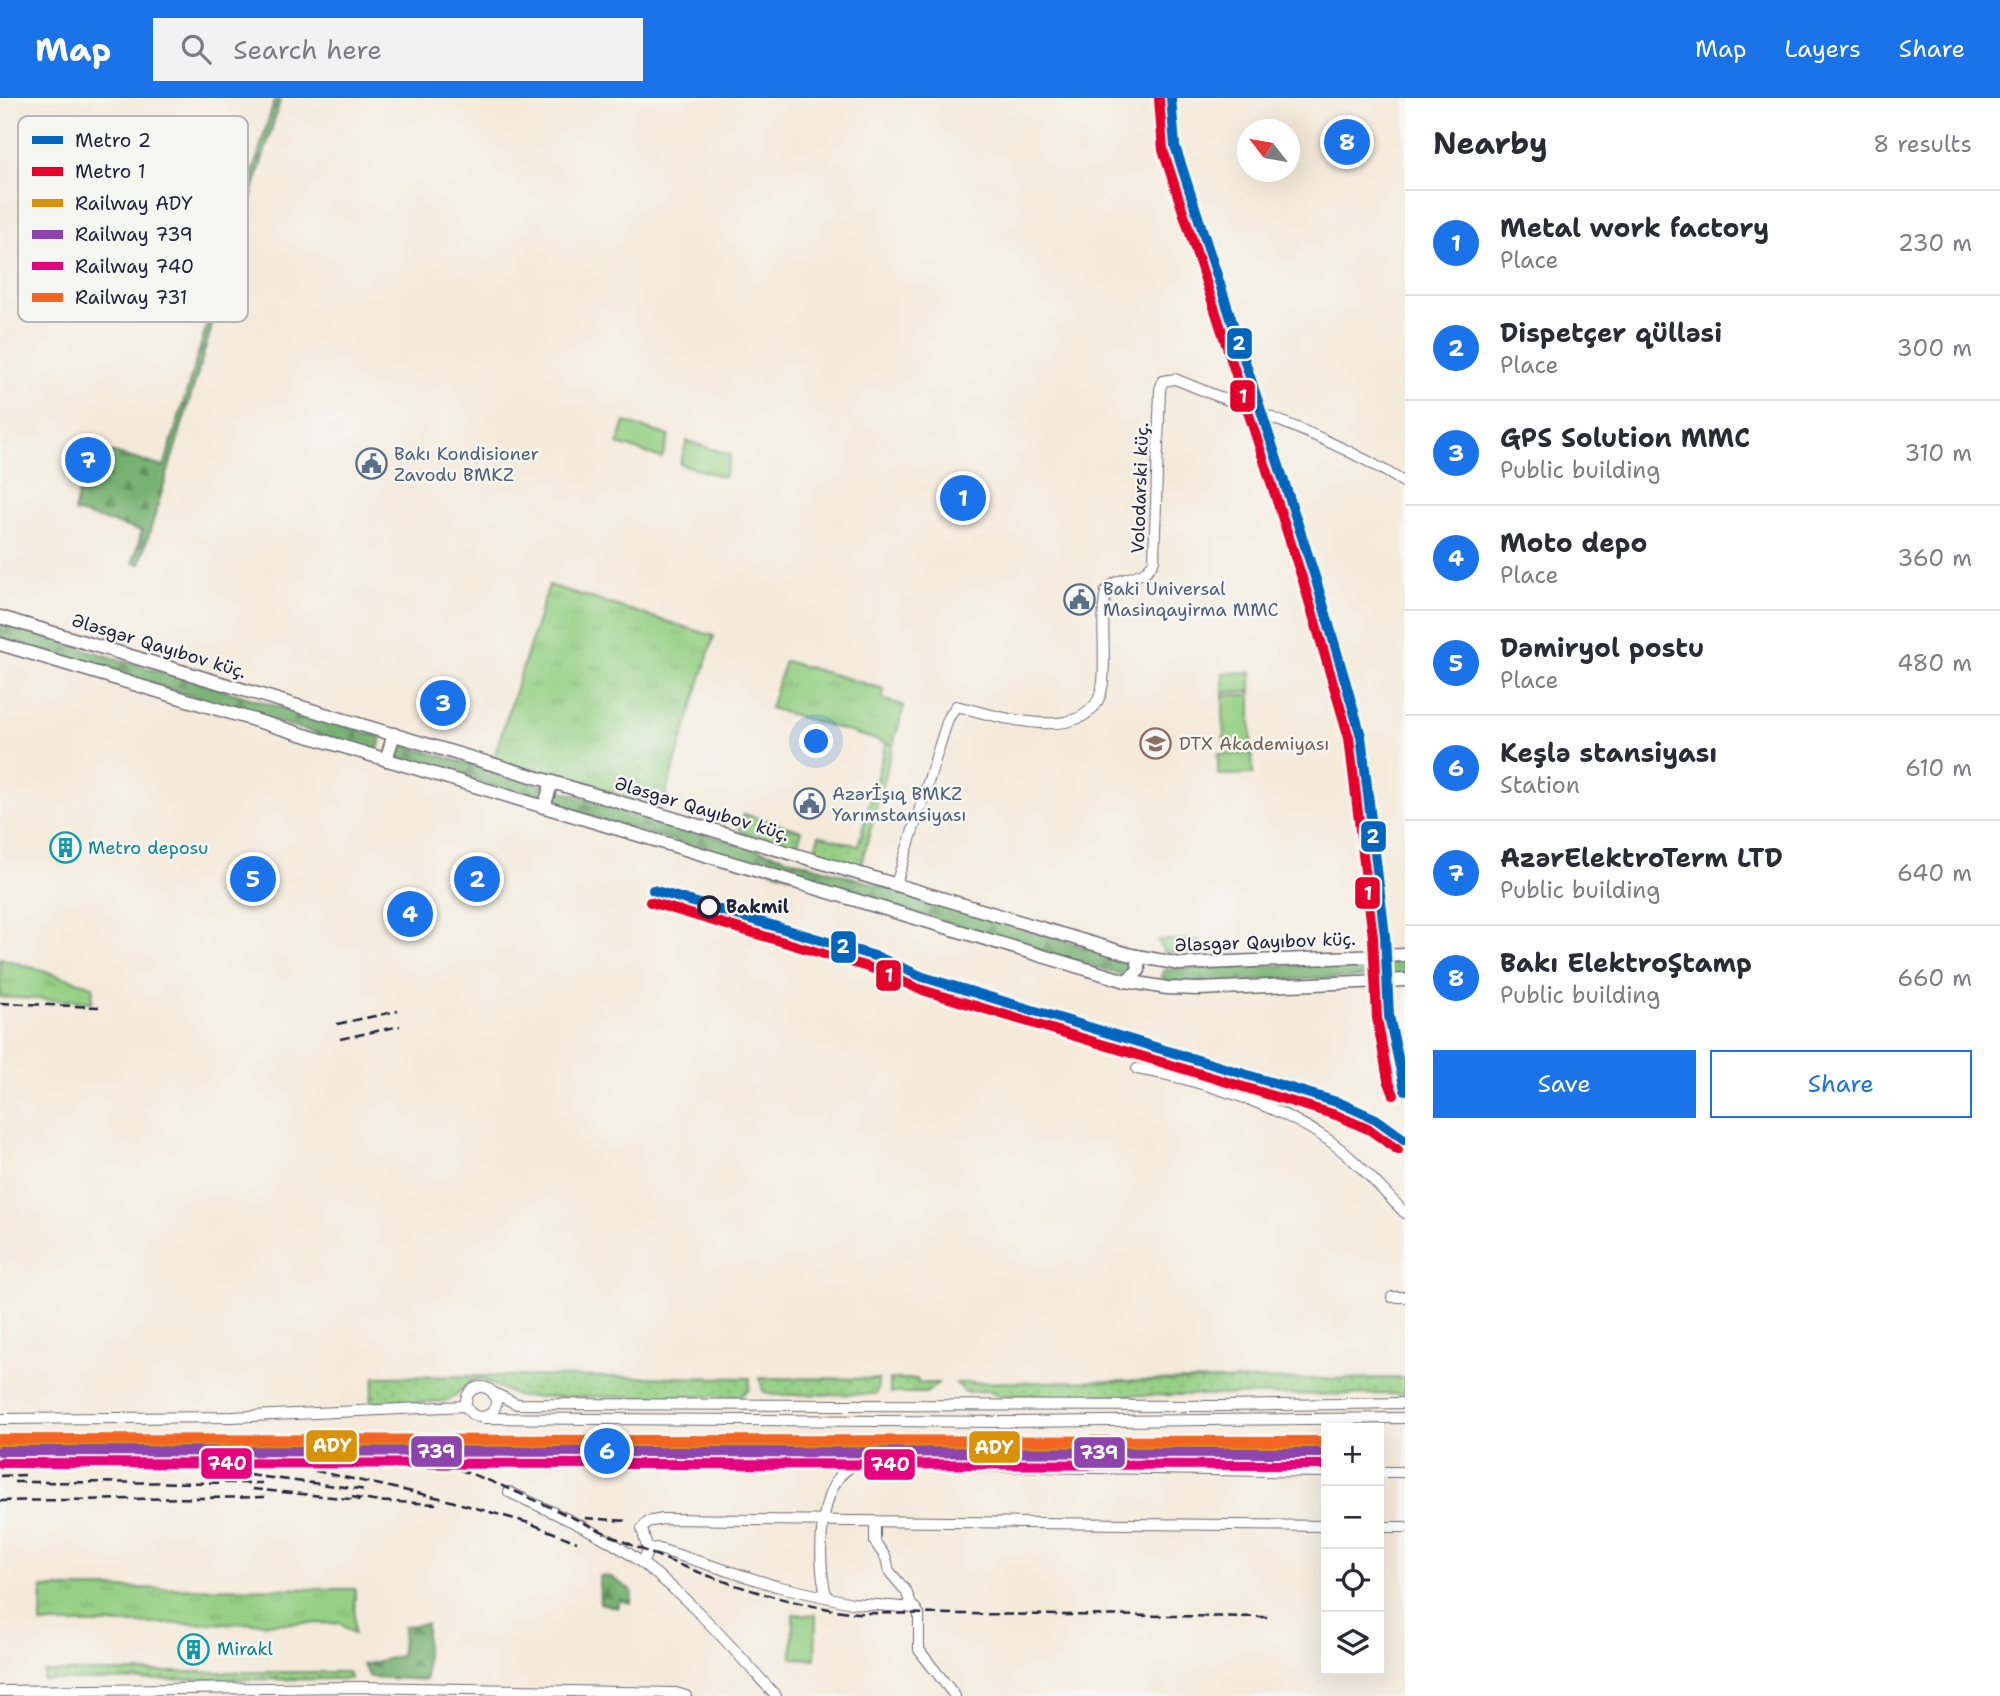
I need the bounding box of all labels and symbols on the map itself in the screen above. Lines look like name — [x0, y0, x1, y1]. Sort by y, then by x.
legend — [18, 116, 248, 322]
pin: 8 — [1324, 116, 1370, 168]
north arrow — [1237, 119, 1300, 182]
text: Metro 2 — [75, 128, 151, 153]
text: Metro 1 — [75, 159, 146, 184]
text: Railway ADY — [75, 191, 193, 216]
text: Railway 739 — [75, 222, 193, 247]
text: Railway 740 — [75, 254, 194, 279]
text: Railway 731 — [75, 285, 187, 310]
line badge: 2 — [1226, 327, 1253, 360]
text: 2 — [1232, 331, 1246, 356]
line badge: 1 — [1229, 379, 1256, 413]
text: 1 — [1239, 384, 1247, 409]
street label: Volodarski küç. — [1126, 422, 1154, 554]
pin: 7 — [65, 434, 111, 486]
place label: Bakı Kondisioner Zavodu BMKZ — [394, 442, 539, 487]
public building icon: Bakı Kondisioner Zavodu BMKZ — [354, 447, 388, 481]
pin: 1 — [940, 472, 986, 524]
place label: Baki Universal Masinqayirma MMC — [1103, 577, 1278, 622]
public building icon: Baki Universal Masinqayirma MMC — [1063, 582, 1097, 616]
street label: Ələsgər Qayıbov küç. — [69, 608, 249, 684]
pin: 3 — [420, 677, 466, 729]
your location — [799, 724, 833, 758]
school or university icon: DTX Akademiyası — [1139, 727, 1173, 761]
place label: DTX Akademiyası — [1179, 732, 1329, 756]
street label: Ələsgər Qayıbov küç. — [612, 771, 792, 847]
place label: Azərİşıq BMKZ Yarımstansiyası — [832, 782, 966, 827]
public building icon: Azərİşıq BMKZ Yarımstansiyası — [792, 787, 826, 821]
line badge: 2 — [1360, 820, 1387, 853]
text: 2 — [1366, 824, 1380, 849]
building icon: Metro deposu — [48, 831, 82, 865]
place label: Metro deposu — [88, 836, 208, 860]
pin: 5 — [230, 853, 276, 905]
pin: 2 — [454, 853, 500, 905]
line badge: 1 — [1354, 876, 1381, 910]
text: 1 — [1364, 881, 1372, 906]
pin: 4 — [387, 888, 433, 940]
place label: Bakmil — [726, 895, 789, 919]
marker: Bakmil — [698, 896, 720, 918]
street label: Ələsgər Qayıbov küç. — [1174, 927, 1356, 957]
line badge: 2 — [830, 930, 857, 964]
text: 2 — [836, 934, 850, 959]
line badge: 1 — [875, 959, 902, 992]
text: 1 — [885, 963, 893, 988]
pin: 6 — [584, 1425, 630, 1477]
line badge: ADY — [305, 1429, 358, 1463]
line badge: ADY — [968, 1430, 1021, 1464]
text: ADY — [312, 1433, 352, 1458]
line badge: 739 — [410, 1435, 463, 1468]
text: ADY — [974, 1435, 1014, 1460]
line badge: 739 — [1073, 1436, 1126, 1469]
text: 739 — [417, 1439, 455, 1464]
text: 739 — [1080, 1440, 1118, 1465]
line badge: 740 — [200, 1447, 253, 1480]
line badge: 740 — [863, 1448, 916, 1481]
text: 740 — [207, 1451, 247, 1476]
text: 740 — [870, 1452, 910, 1477]
building icon: Mirakl — [177, 1632, 211, 1666]
place label: Mirakl — [217, 1637, 274, 1661]

